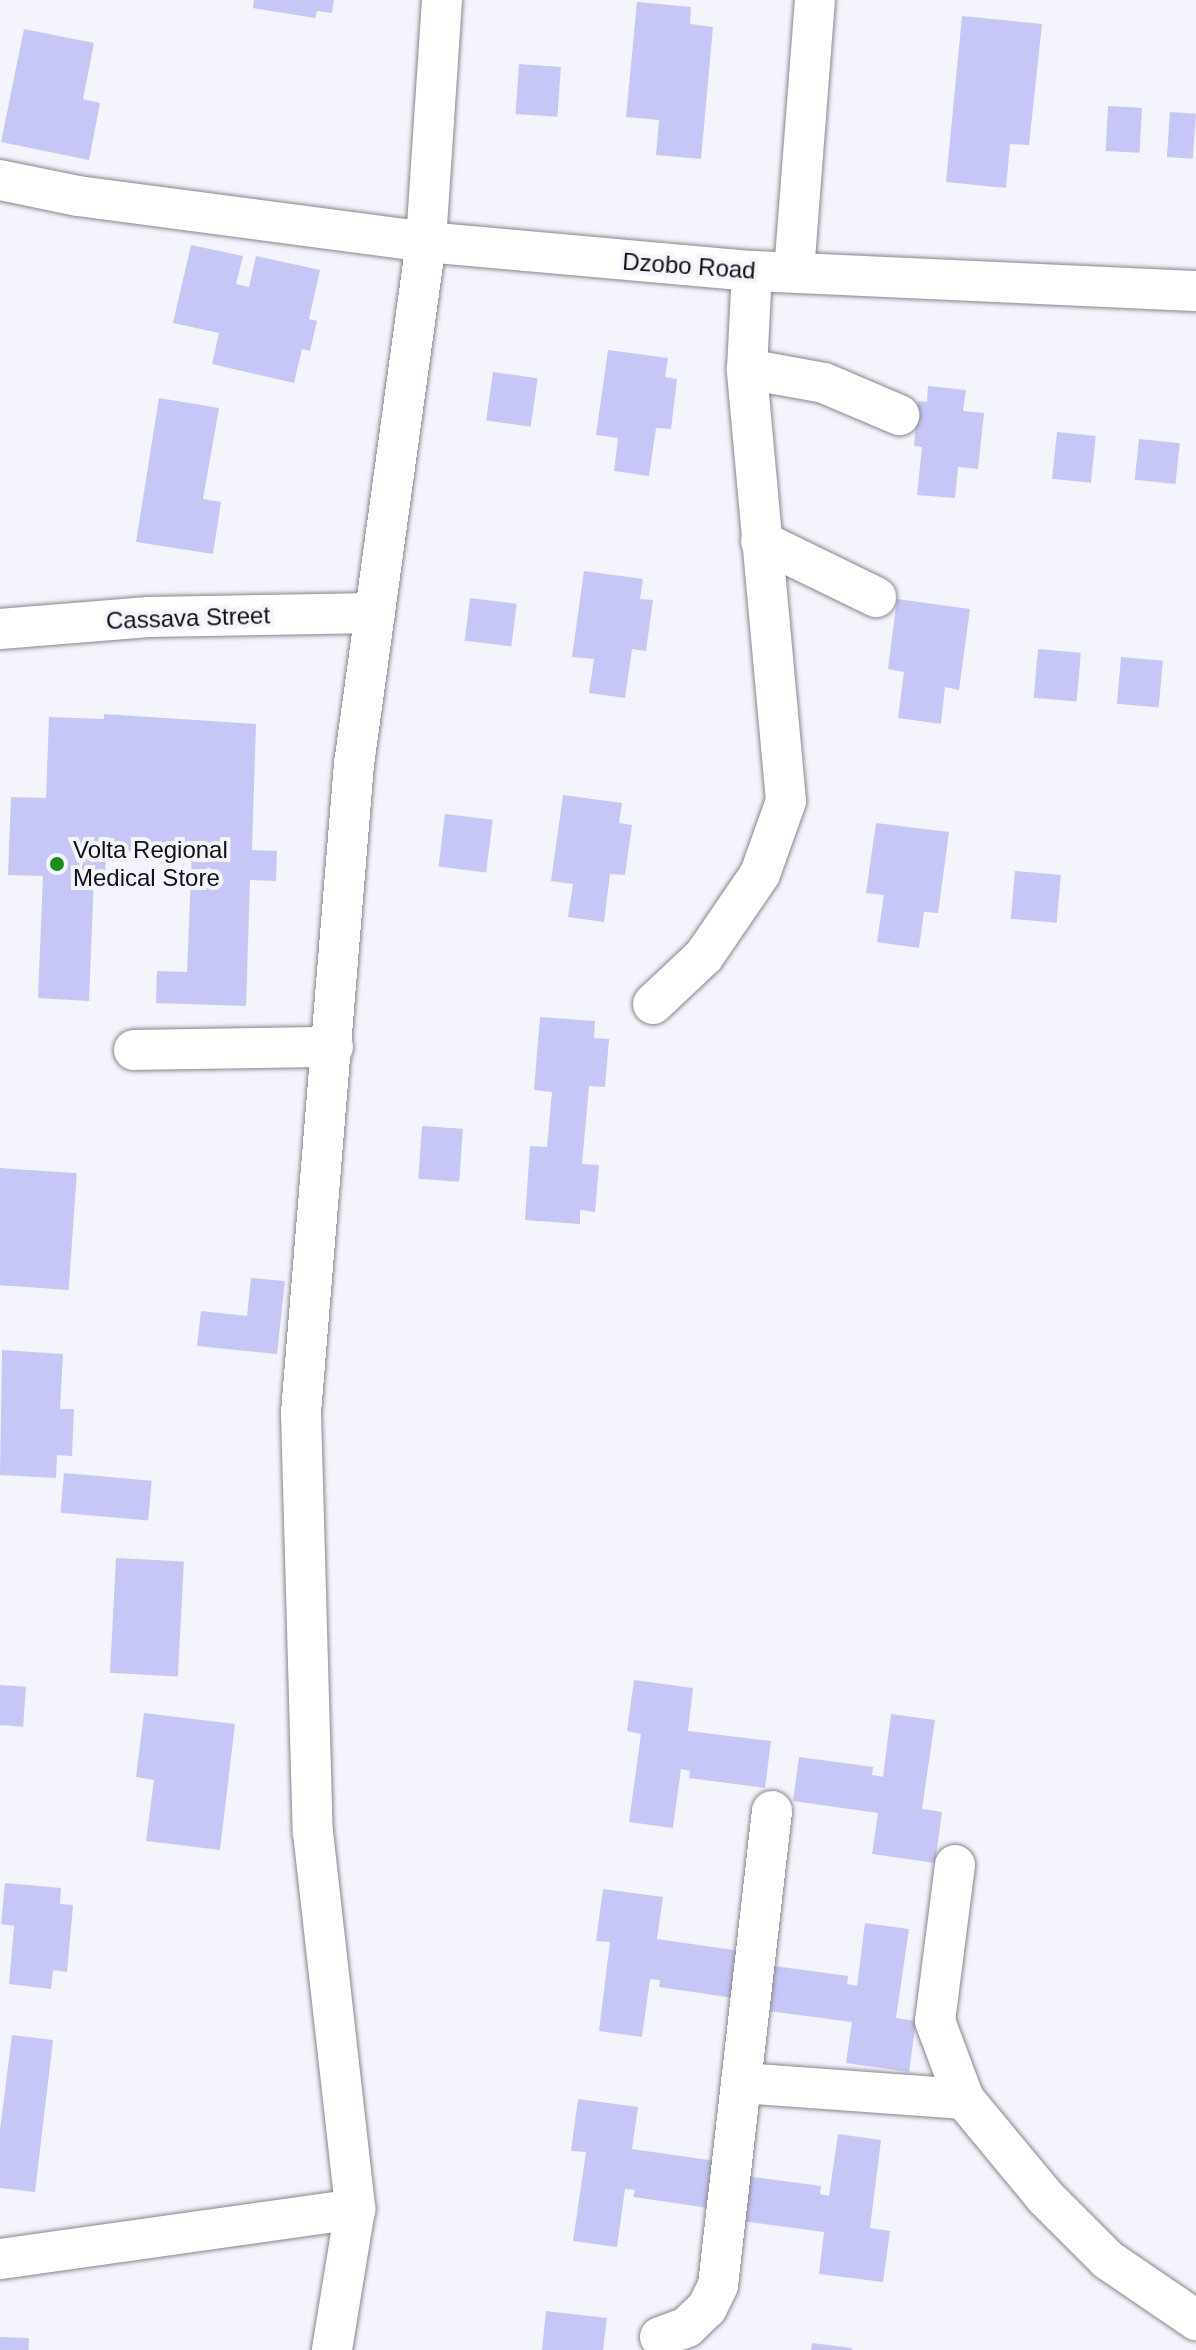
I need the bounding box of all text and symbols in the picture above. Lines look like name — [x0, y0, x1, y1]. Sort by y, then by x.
street label: Dzobo Road — [621, 247, 757, 285]
street label: Cassava Street — [106, 601, 270, 635]
place label: Volta Regional Medical Store — [73, 836, 228, 892]
marker: Volta Regional Medical Store — [48, 855, 66, 873]

